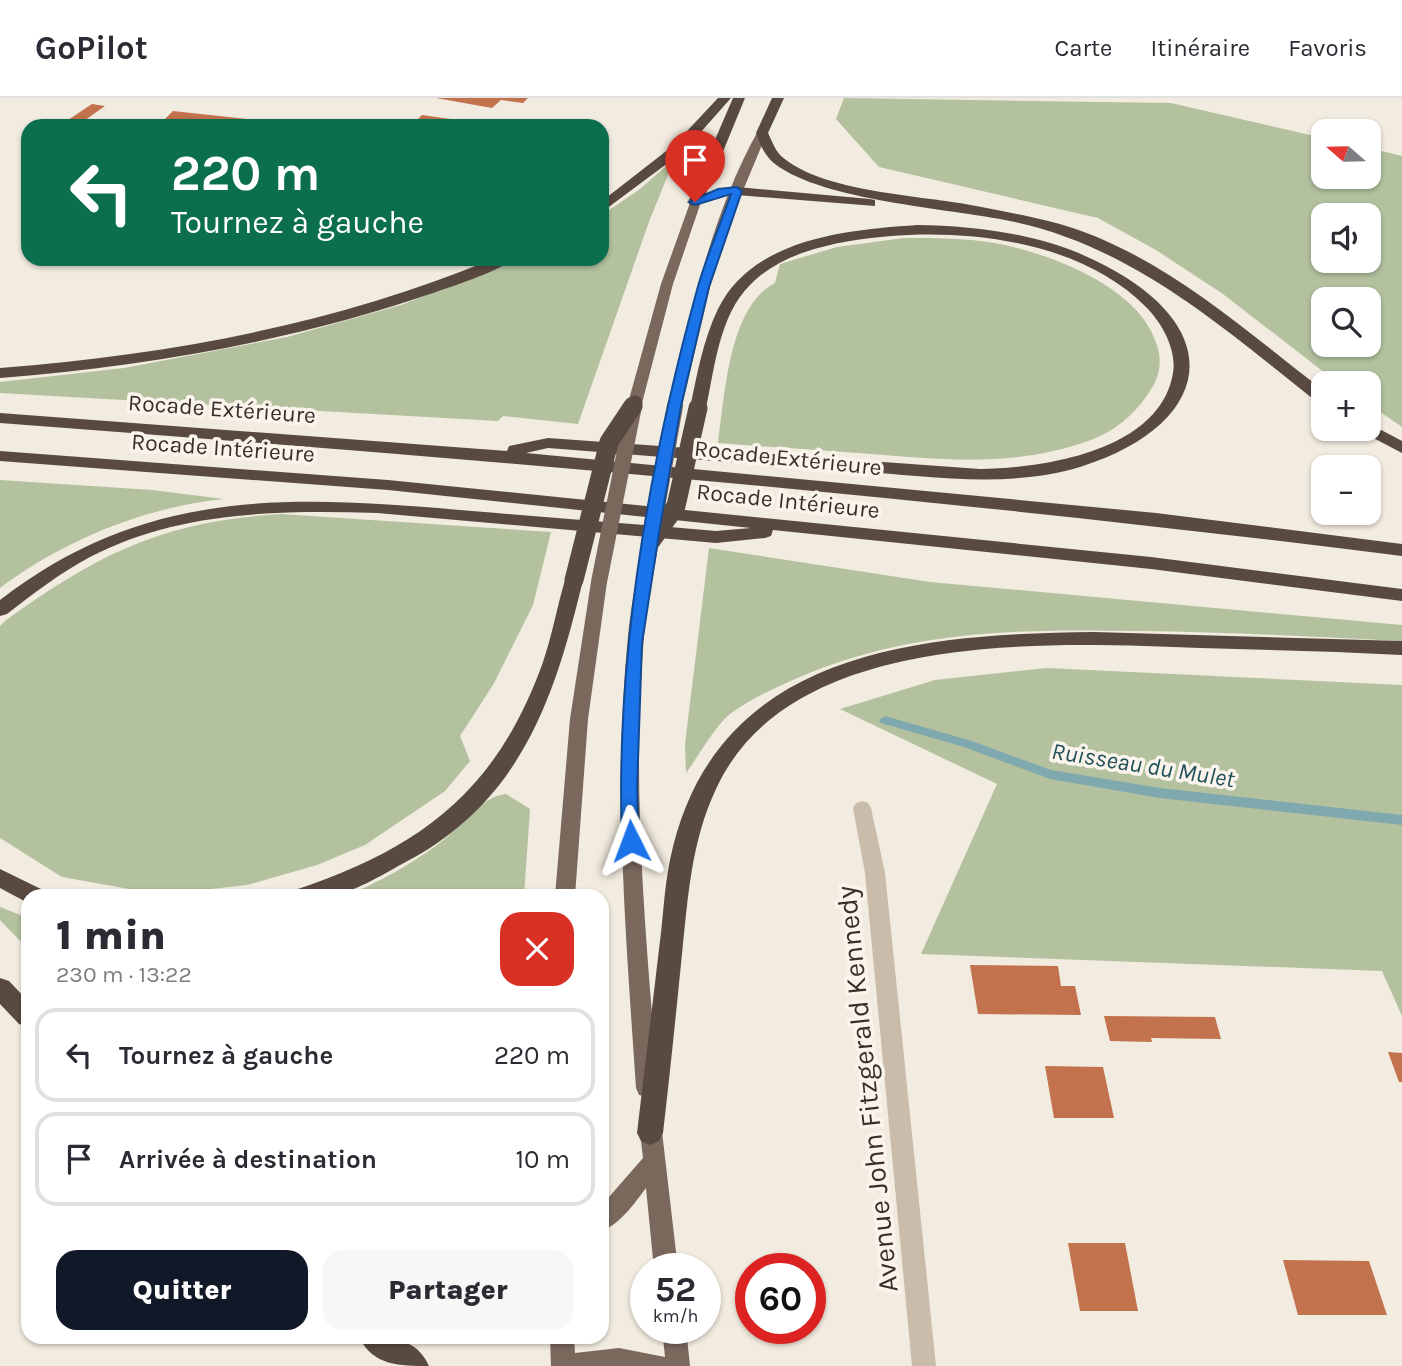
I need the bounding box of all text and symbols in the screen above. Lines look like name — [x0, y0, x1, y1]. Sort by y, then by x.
text: GoPilot — [35, 29, 148, 67]
text: Carte — [1054, 34, 1112, 62]
text: Itinéraire — [1150, 34, 1250, 62]
text: Favoris — [1288, 34, 1367, 62]
north arrow — [1311, 119, 1381, 189]
map controls — [1311, 119, 1381, 525]
pin — [665, 130, 725, 202]
icon: arrive — [676, 141, 714, 179]
text: 220 m — [171, 145, 320, 202]
icon: left — [56, 147, 147, 238]
button: sound — [1311, 203, 1381, 273]
text: Tournez à gauche — [171, 204, 424, 241]
button: search — [1311, 287, 1381, 357]
button: + — [1311, 371, 1381, 441]
street label: Rocade Extérieure — [127, 389, 317, 429]
street label: Rocade Intérieure — [130, 428, 316, 468]
street label: Rocade Extérieure — [693, 435, 883, 481]
button: − — [1311, 455, 1381, 525]
street label: Rocade Intérieure — [695, 478, 881, 524]
water label: Ruisseau du Mulet — [1050, 737, 1237, 793]
position arrow — [594, 804, 668, 878]
street label: Avenue John Fitzgerald Kennedy — [829, 884, 905, 1294]
text: 1 min — [56, 910, 166, 960]
button: close — [500, 912, 574, 986]
text: 230 m · 13:22 — [56, 961, 192, 988]
icon: left — [60, 1036, 98, 1074]
text: Tournez à gauche — [119, 1040, 333, 1071]
text: 220 m — [494, 1040, 570, 1071]
icon: arrive — [60, 1140, 98, 1178]
text: Arrivée à destination — [119, 1144, 377, 1175]
text: 10 m — [515, 1144, 570, 1175]
button: Quitter — [56, 1250, 308, 1330]
button: Partager — [322, 1250, 574, 1330]
speed limit sign: 60 — [735, 1253, 826, 1344]
text: 52 — [655, 1269, 696, 1310]
text: km/h — [653, 1305, 698, 1327]

